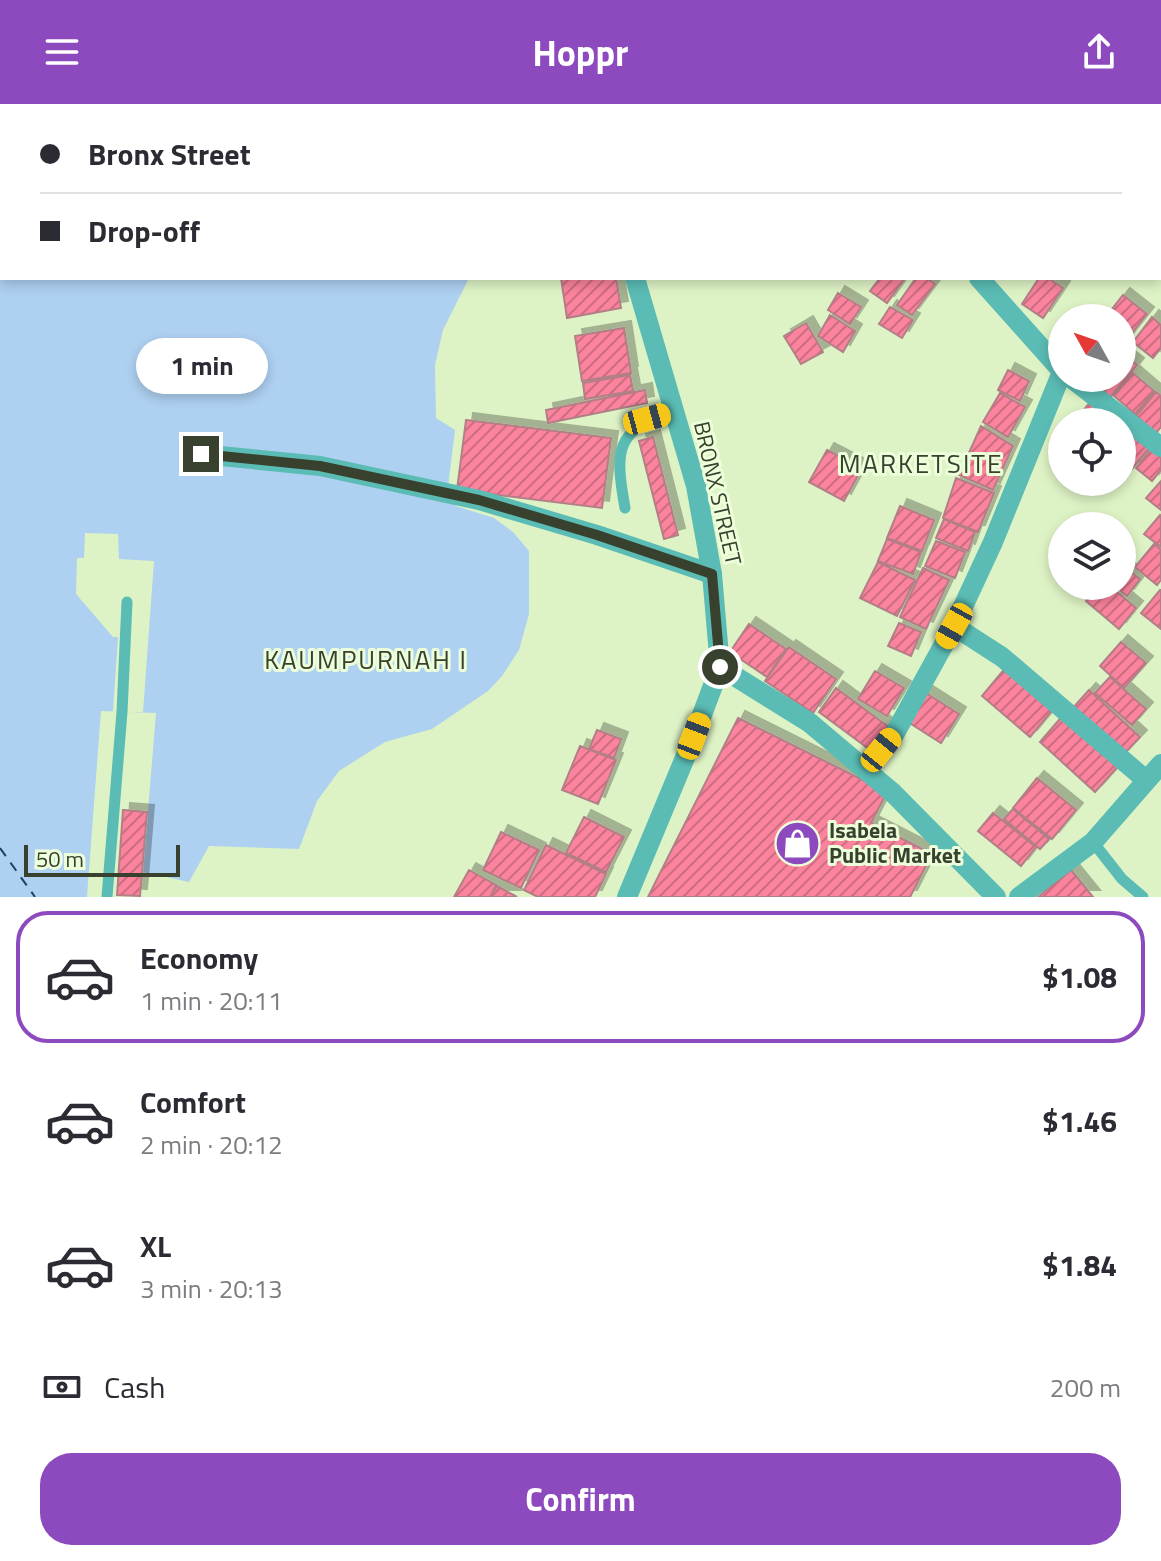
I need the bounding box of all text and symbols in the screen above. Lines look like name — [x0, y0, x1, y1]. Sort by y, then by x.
text: Hoppr — [533, 25, 628, 80]
icon: menu — [40, 30, 84, 74]
icon: share — [1077, 30, 1121, 74]
text: Bronx Street — [88, 131, 251, 177]
text: Drop-off — [88, 208, 200, 254]
north arrow — [1048, 304, 1136, 392]
map controls — [1048, 304, 1136, 600]
callout: 1 min — [135, 338, 267, 394]
text: 1 min — [170, 346, 234, 385]
car — [621, 401, 673, 437]
button: locate — [1048, 408, 1136, 496]
street label: BRONX STREET — [685, 418, 751, 569]
route end — [183, 436, 219, 472]
district label: MARKETSITE — [839, 444, 1003, 483]
button: layers — [1048, 512, 1136, 600]
car — [932, 599, 976, 653]
district label: KAUMPURNAH I — [264, 640, 468, 679]
route start — [702, 649, 738, 685]
car — [674, 709, 714, 763]
car — [857, 724, 905, 776]
place label: Isabela Public Market — [829, 813, 961, 872]
shop icon: Isabela Public Market — [774, 819, 822, 867]
scale bar — [24, 841, 180, 877]
text: 50 m — [36, 842, 84, 876]
text: Economy — [140, 935, 258, 981]
icon: car — [44, 941, 116, 1013]
text: $1.08 — [1042, 954, 1117, 1000]
text: 1 min · 20:11 — [140, 981, 283, 1020]
text: Comfort — [140, 1079, 246, 1125]
icon: car — [44, 1085, 116, 1157]
text: $1.46 — [1042, 1098, 1117, 1144]
text: 2 min · 20:12 — [140, 1125, 283, 1164]
text: XL — [140, 1223, 171, 1269]
icon: car — [44, 1229, 116, 1301]
text: $1.84 — [1042, 1242, 1117, 1288]
text: 3 min · 20:13 — [140, 1269, 283, 1308]
text: Cash — [104, 1364, 165, 1410]
icon: cash — [40, 1365, 84, 1409]
text: 200 m — [1050, 1368, 1121, 1407]
button: Confirm — [40, 1453, 1121, 1545]

